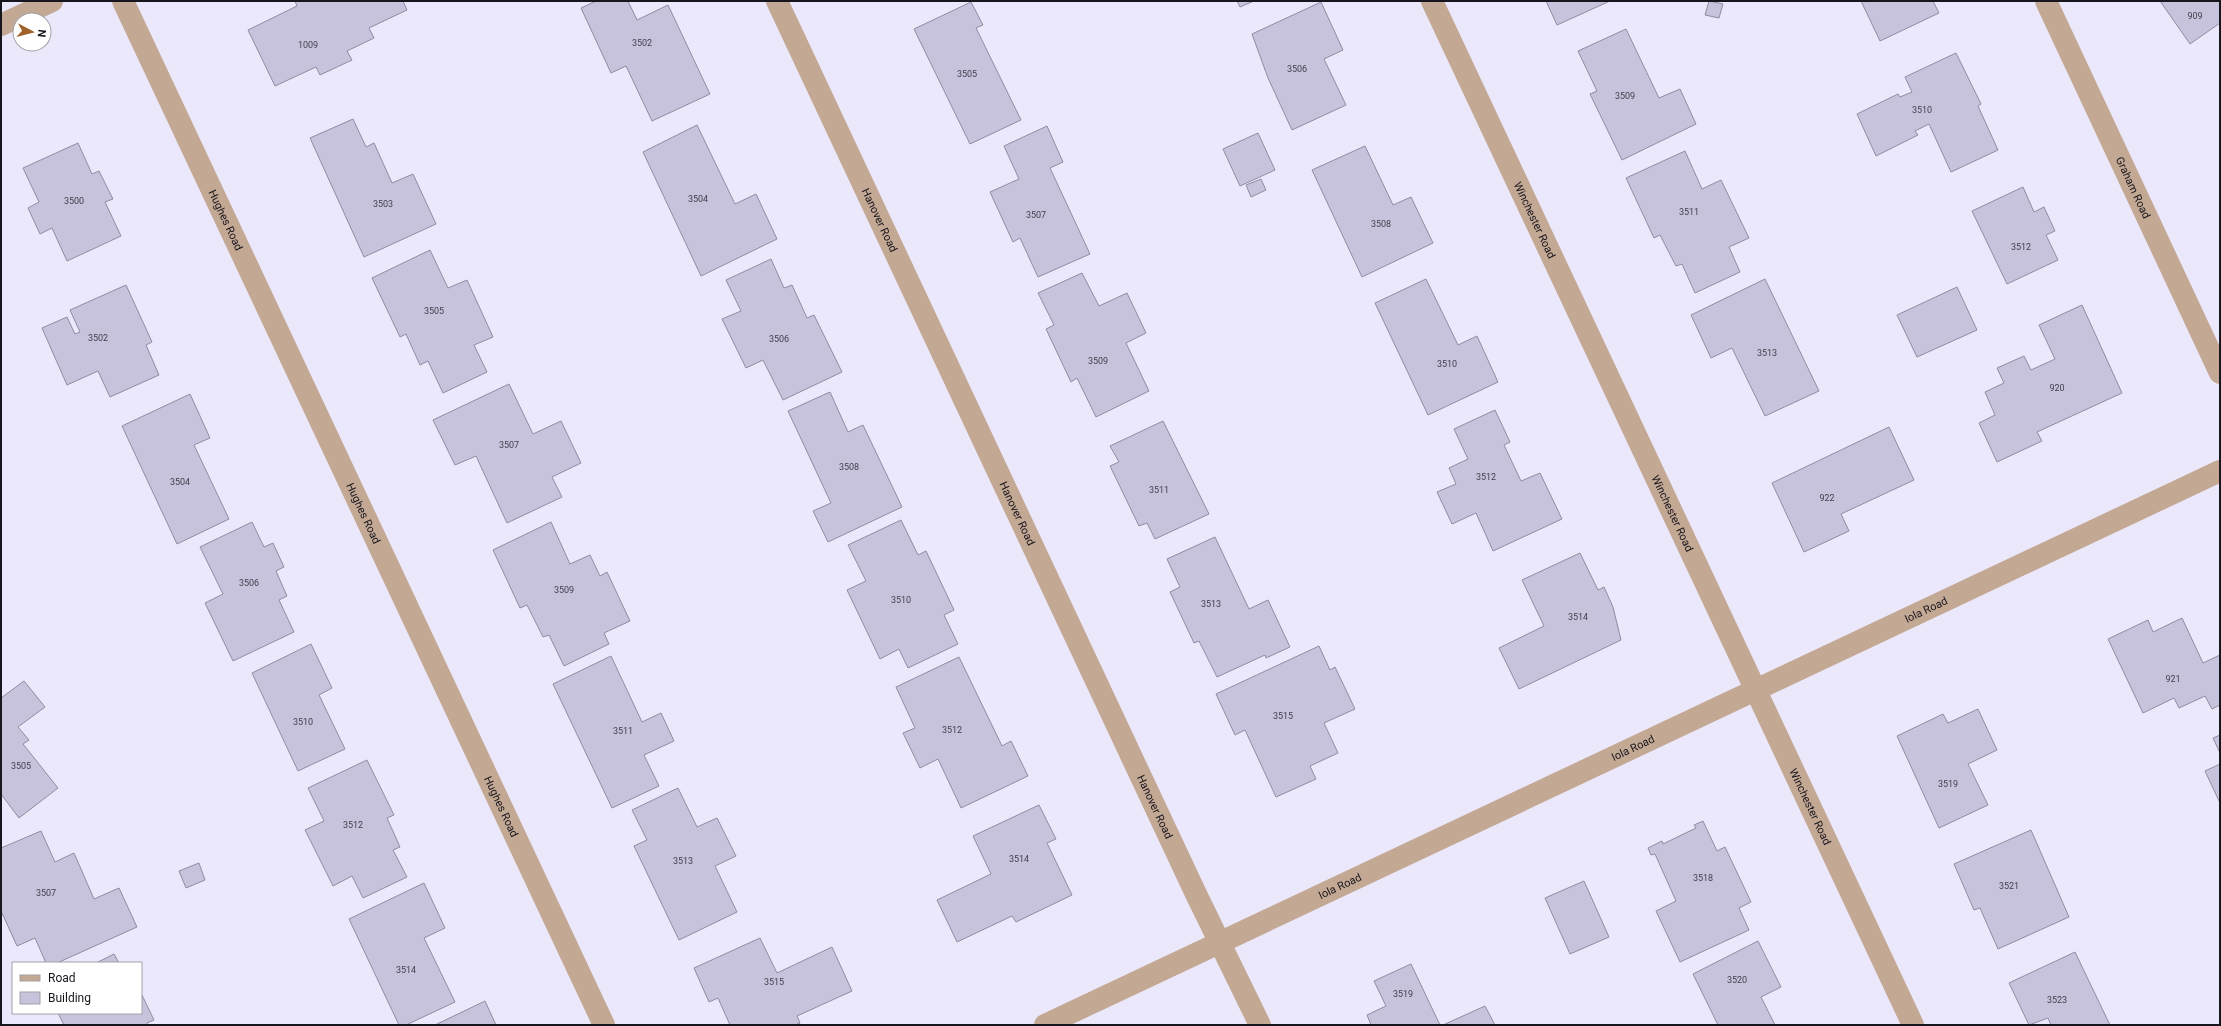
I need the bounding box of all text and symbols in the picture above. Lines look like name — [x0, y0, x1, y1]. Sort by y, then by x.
house number: 909 — [2187, 11, 2203, 21]
north arrow — [12, 12, 52, 52]
text: N — [34, 29, 48, 38]
house number: 3502 — [632, 38, 652, 48]
house number: 1009 — [298, 40, 318, 50]
house number: 3506 — [1287, 64, 1307, 74]
house number: 3505 — [957, 69, 977, 79]
house number: 3509 — [1615, 91, 1635, 101]
house number: 3510 — [1912, 105, 1932, 115]
street label: Graham Road — [2113, 155, 2153, 221]
street label: Winchester Road — [1511, 180, 1558, 261]
street label: Hanover Road — [859, 186, 900, 254]
street label: Hughes Road — [206, 188, 245, 253]
house number: 3504 — [688, 194, 708, 204]
house number: 3500 — [64, 196, 84, 206]
house number: 3503 — [373, 199, 393, 209]
house number: 3511 — [1679, 207, 1699, 217]
house number: 3507 — [1026, 210, 1046, 220]
house number: 3508 — [1371, 219, 1391, 229]
house number: 3512 — [2011, 242, 2031, 252]
house number: 3505 — [424, 306, 444, 316]
house number: 3502 — [88, 333, 108, 343]
house number: 3506 — [769, 334, 789, 344]
house number: 3513 — [1757, 348, 1777, 358]
house number: 3509 — [1088, 356, 1108, 366]
house number: 3510 — [1437, 359, 1457, 369]
house number: 920 — [2049, 383, 2065, 393]
house number: 3507 — [499, 440, 519, 450]
house number: 3508 — [839, 462, 859, 472]
house number: 3512 — [1476, 472, 1496, 482]
street label: Winchester Road — [1649, 473, 1696, 554]
house number: 3504 — [170, 477, 190, 487]
street label: Hanover Road — [996, 480, 1038, 548]
street label: Hughes Road — [343, 481, 383, 546]
house number: 3511 — [1149, 485, 1169, 495]
house number: 922 — [1819, 493, 1835, 503]
house number: 3506 — [239, 578, 259, 588]
house number: 3509 — [554, 585, 574, 595]
street label: Iola Road — [1903, 594, 1950, 626]
house number: 3510 — [891, 595, 911, 605]
house number: 3513 — [1201, 599, 1221, 609]
house number: 3514 — [1568, 612, 1588, 622]
house number: 921 — [2165, 674, 2181, 684]
house number: 3515 — [1273, 711, 1293, 721]
house number: 3510 — [293, 717, 313, 727]
house number: 3512 — [942, 725, 962, 735]
house number: 3511 — [613, 726, 633, 736]
street label: Iola Road — [1610, 733, 1657, 764]
house number: 3505 — [11, 761, 31, 771]
street label: Winchester Road — [1786, 766, 1833, 847]
street label: Hanover Road — [1134, 773, 1175, 841]
street label: Hughes Road — [481, 774, 521, 839]
house number: 3519 — [1938, 779, 1958, 789]
house number: 3512 — [343, 820, 363, 830]
house number: 3514 — [1009, 854, 1029, 864]
house number: 3513 — [673, 856, 693, 866]
street label: Iola Road — [1317, 871, 1364, 902]
house number: 3518 — [1693, 873, 1713, 883]
house number: 3521 — [1999, 881, 2019, 891]
house number: 3507 — [36, 888, 56, 898]
legend — [12, 962, 142, 1014]
house number: 3514 — [396, 965, 416, 975]
text: Road — [48, 971, 76, 985]
house number: 3520 — [1727, 975, 1747, 985]
house number: 3515 — [764, 977, 784, 987]
house number: 3519 — [1393, 989, 1413, 999]
text: Building — [48, 991, 91, 1005]
house number: 3523 — [2047, 995, 2067, 1005]

